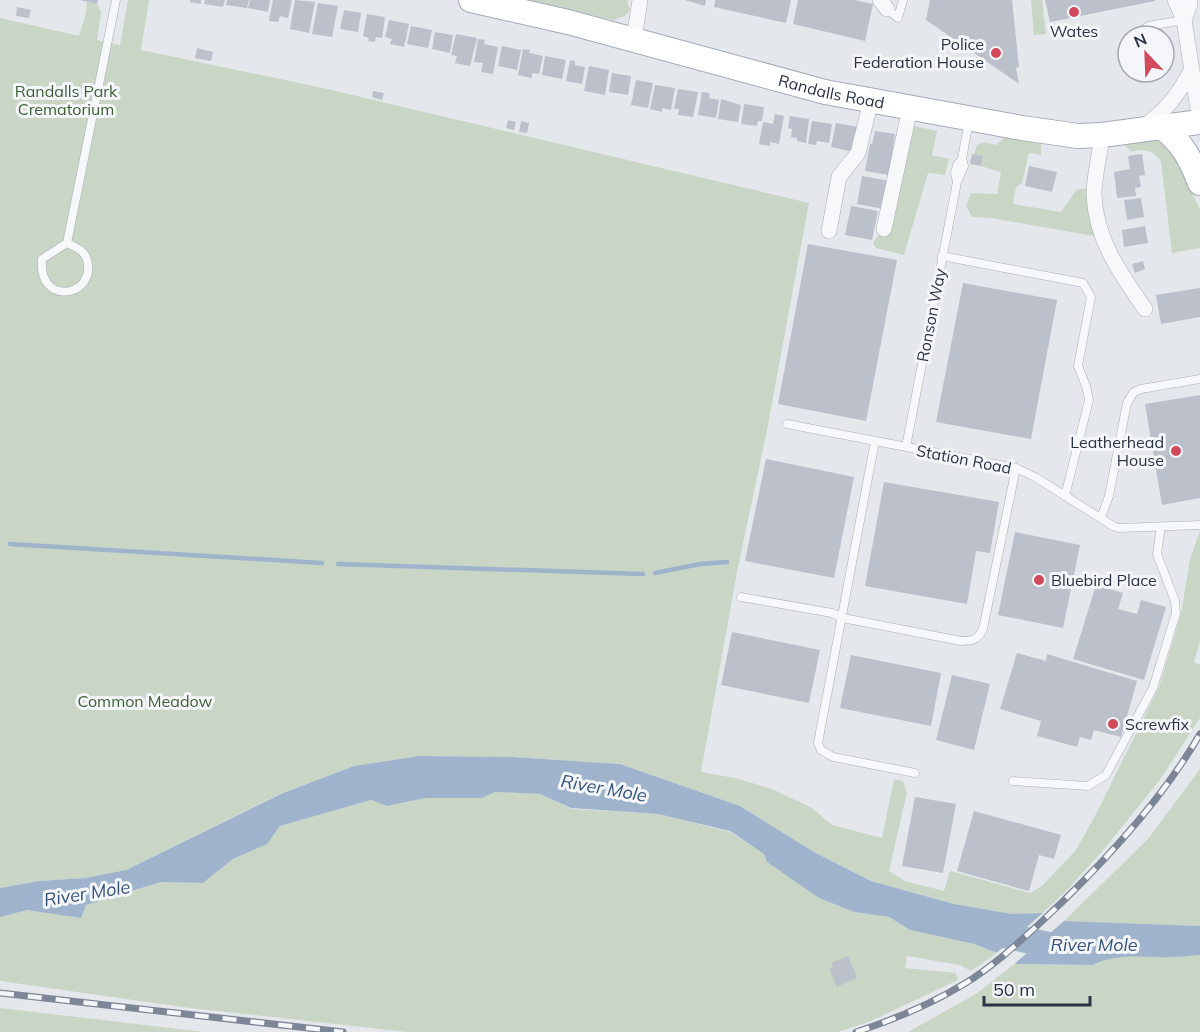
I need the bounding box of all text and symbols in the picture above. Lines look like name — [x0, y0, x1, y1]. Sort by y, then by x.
marker: Wates — [1067, 5, 1081, 19]
place label: Wates — [1050, 21, 1098, 41]
north arrow — [1116, 24, 1176, 84]
text: N — [1131, 29, 1150, 52]
place label: Police Federation House — [854, 34, 984, 72]
marker: Police Federation House — [989, 46, 1003, 60]
street label: Randalls Road — [776, 70, 886, 113]
park label: Randalls Park Crematorium — [15, 81, 118, 119]
street label: Ronson Way — [912, 266, 950, 363]
place label: Leatherhead House — [1070, 432, 1164, 470]
street label: Station Road — [915, 440, 1013, 478]
marker: Leatherhead House — [1169, 444, 1183, 458]
place label: Bluebird Place — [1051, 570, 1157, 590]
marker: Bluebird Place — [1032, 573, 1046, 587]
park label: Common Meadow — [78, 691, 213, 711]
place label: Screwfix — [1125, 714, 1189, 734]
marker: Screwfix — [1106, 717, 1120, 731]
water label: River Mole — [559, 769, 649, 807]
water label: River Mole — [42, 875, 132, 911]
water label: River Mole — [1051, 933, 1138, 956]
scale bar — [984, 969, 1090, 1007]
text: 50 m — [993, 978, 1035, 1001]

